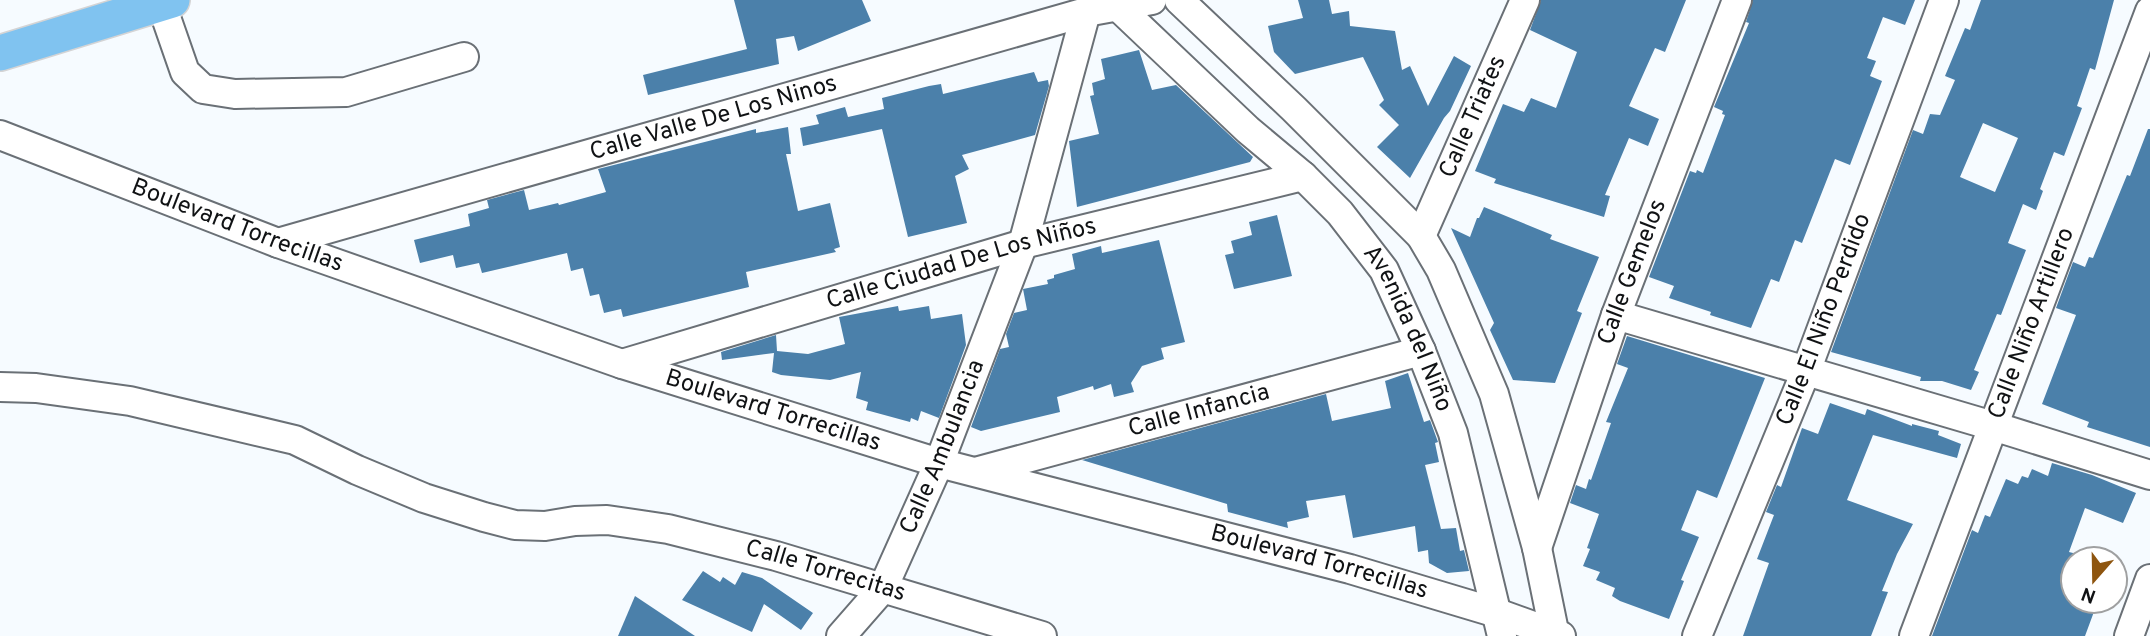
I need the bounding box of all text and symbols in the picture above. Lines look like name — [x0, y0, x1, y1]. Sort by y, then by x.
street label: Calle Triates — [1433, 51, 1513, 183]
street label: Calle Valle De Los Ninos — [587, 69, 841, 168]
street label: Boulevard Torrecillas — [127, 172, 347, 280]
street label: Calle Gemelos — [1592, 195, 1674, 349]
street label: Calle El Niño Perdido — [1770, 209, 1878, 430]
street label: Calle Ciudad De Los Niños — [823, 212, 1099, 317]
street label: Calle Niño Artillero — [1982, 223, 2082, 424]
street label: Avenida del Niño — [1356, 239, 1458, 416]
street label: Calle Ambulancia — [894, 356, 992, 539]
street label: Boulevard Torrecillas — [661, 363, 884, 459]
street label: Calle Infancia — [1125, 378, 1273, 445]
street label: Boulevard Torrecillas — [1207, 519, 1432, 607]
street label: Calle Torrecitas — [742, 534, 909, 609]
north arrow — [2059, 545, 2129, 615]
text: N — [2078, 580, 2099, 608]

